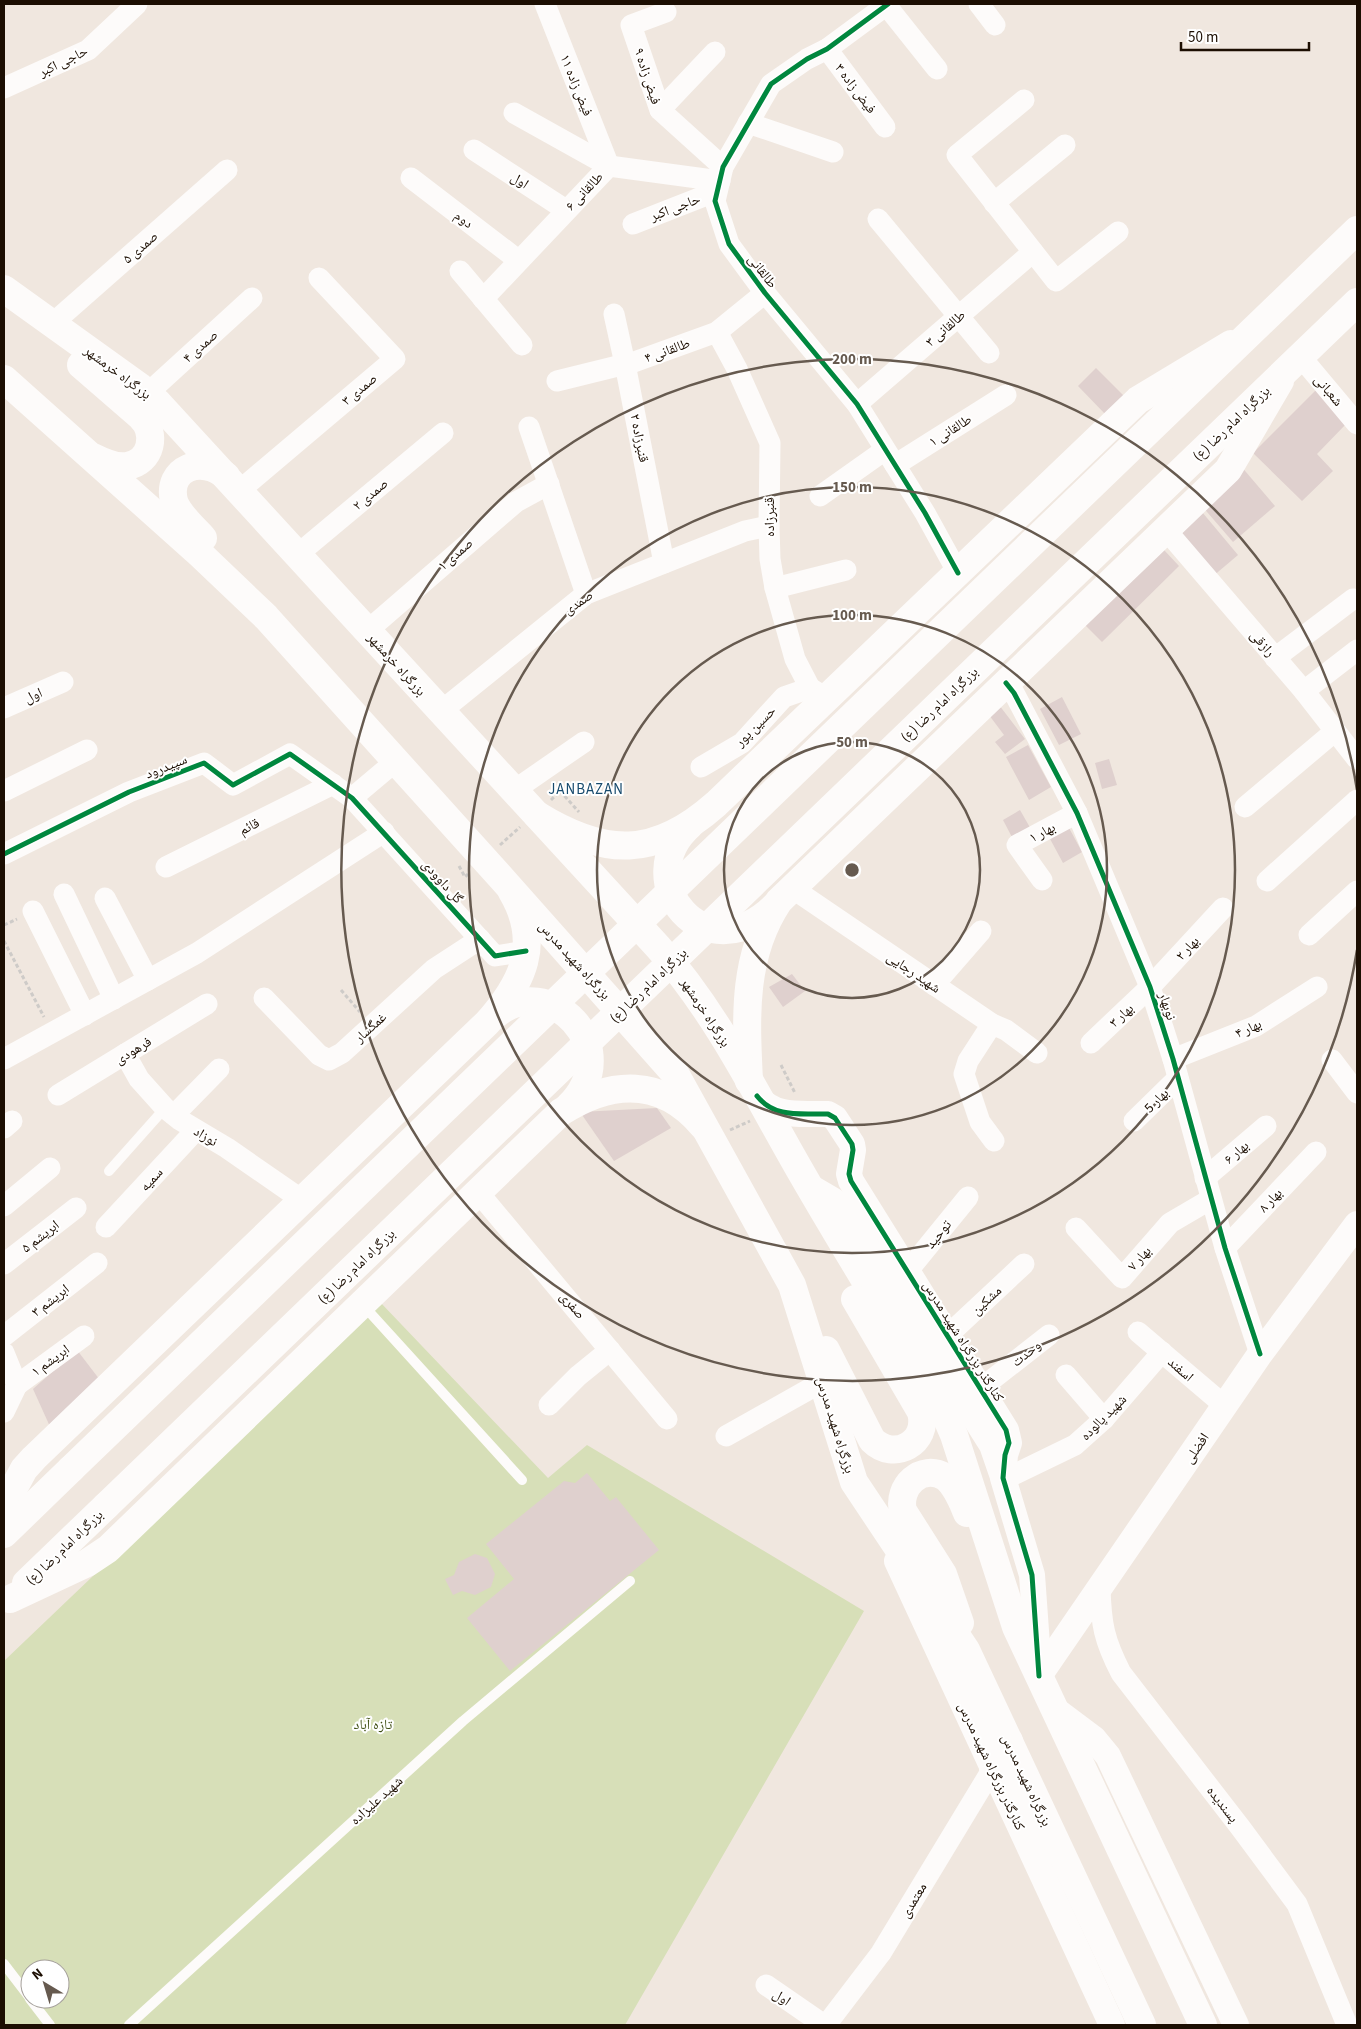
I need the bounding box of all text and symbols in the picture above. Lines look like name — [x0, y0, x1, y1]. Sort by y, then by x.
scale bar — [1181, 20, 1308, 52]
text: 50 m — [1188, 27, 1218, 48]
street label: حاجی اکبر — [34, 41, 92, 83]
street label: فیض زاده ۹ — [629, 45, 666, 107]
street label: فیض زاده ۱۱ — [555, 52, 598, 119]
street label: فیض زاده ۳ — [830, 59, 881, 118]
street label: اول — [506, 167, 533, 194]
street label: طالقانی ۶ — [561, 168, 608, 216]
street label: حاجی اکبر — [646, 189, 704, 227]
street label: دوم — [450, 206, 477, 234]
street label: صمدی ۵ — [119, 227, 163, 269]
street label: طالقانی — [743, 250, 782, 293]
street label: طالقانی ۳ — [921, 306, 970, 352]
street label: صمدی ۴ — [179, 326, 223, 368]
street label: طالقانی ۴ — [642, 333, 693, 368]
street label: بزرگراه خرمشهر — [79, 340, 155, 405]
text: 200 m — [832, 349, 872, 370]
street label: صمدی ۳ — [337, 369, 382, 411]
street label: شعبانی — [1309, 370, 1347, 411]
street label: بزرگراه امام رضا (ع) — [1188, 381, 1275, 466]
street label: طالقانی ۱ — [925, 410, 976, 452]
street label: قنبرزاده ۲ — [625, 412, 654, 464]
street label: صمدی ۲ — [348, 474, 393, 516]
text: 150 m — [832, 477, 872, 498]
street label: قنبرزاده — [760, 497, 780, 537]
street label: صمدی ۱ — [434, 534, 478, 576]
street label: صمدی — [560, 586, 597, 620]
text: 100 m — [832, 605, 872, 626]
street label: رازقی — [1245, 626, 1280, 661]
street label: بزرگراه خرمشهر — [362, 628, 430, 701]
street label: بزرگراه امام رضا (ع) — [896, 662, 983, 747]
street label: اول — [21, 683, 46, 709]
street label: حسین پور — [730, 702, 781, 753]
text: 50 m — [836, 732, 868, 753]
street label: سپیدرود — [142, 749, 190, 784]
district label: JANBAZAN — [548, 779, 624, 800]
street label: قائم — [236, 813, 263, 840]
street label: بهار ۱ — [1026, 818, 1059, 848]
street label: گل داوودی — [417, 855, 468, 908]
centre of rings — [843, 861, 861, 879]
street label: بزرگراه شهید مدرس — [533, 917, 615, 1005]
street label: بهار ۲ — [1171, 932, 1204, 965]
street label: بزرگراه امام رضا (ع) — [605, 943, 692, 1028]
street label: شهید رجایی — [882, 947, 944, 998]
street label: بزرگراه خرمشهر — [675, 973, 735, 1051]
street label: نوبهار — [1153, 989, 1181, 1023]
street label: بهار ۳ — [1105, 999, 1139, 1032]
street label: غمگسار — [349, 1008, 391, 1048]
street label: بهار ۴ — [1232, 1014, 1265, 1044]
street label: فرهودی — [111, 1032, 156, 1070]
street label: بهار 5 — [1140, 1084, 1174, 1118]
street label: نوزاد — [190, 1122, 221, 1152]
street label: بهار ۶ — [1220, 1136, 1254, 1169]
street label: سمیه — [135, 1163, 168, 1196]
street label: بهار ۸ — [1254, 1184, 1287, 1217]
street label: ابریشم ۵ — [17, 1216, 64, 1258]
street label: توحید — [921, 1216, 957, 1253]
street label: بزرگراه امام رضا (ع) — [313, 1224, 400, 1309]
street label: بهار ۷ — [1123, 1242, 1156, 1275]
street label: کنارگذر بزرگراه شهید مدرس — [918, 1277, 1009, 1406]
street label: ابریشم ۳ — [27, 1280, 74, 1322]
street label: مشکین — [967, 1281, 1006, 1320]
street label: صفری — [555, 1287, 590, 1324]
street label: وحدت — [1008, 1336, 1046, 1372]
street label: ابریشم ۱ — [27, 1340, 74, 1382]
street label: اسفند — [1163, 1353, 1198, 1387]
street label: بزرگراه شهید مدرس — [811, 1375, 859, 1476]
street label: شهید پالوده — [1076, 1390, 1131, 1445]
street label: افضلی — [1179, 1429, 1214, 1468]
street label: بزرگراه امام رضا (ع) — [21, 1505, 108, 1590]
street label: کنارگذر بزرگراه شهید مدرس — [955, 1699, 1029, 1833]
park label: تازه آباد — [354, 1715, 393, 1735]
street label: بزرگراه شهید مدرس — [998, 1731, 1056, 1829]
street label: شهید علیزاده — [346, 1772, 408, 1830]
street label: پسندیده — [1201, 1782, 1243, 1827]
street label: معتمدی — [895, 1879, 932, 1922]
north arrow — [20, 1959, 70, 2009]
text: N — [28, 1964, 47, 1985]
street label: اول — [768, 1984, 795, 2011]

